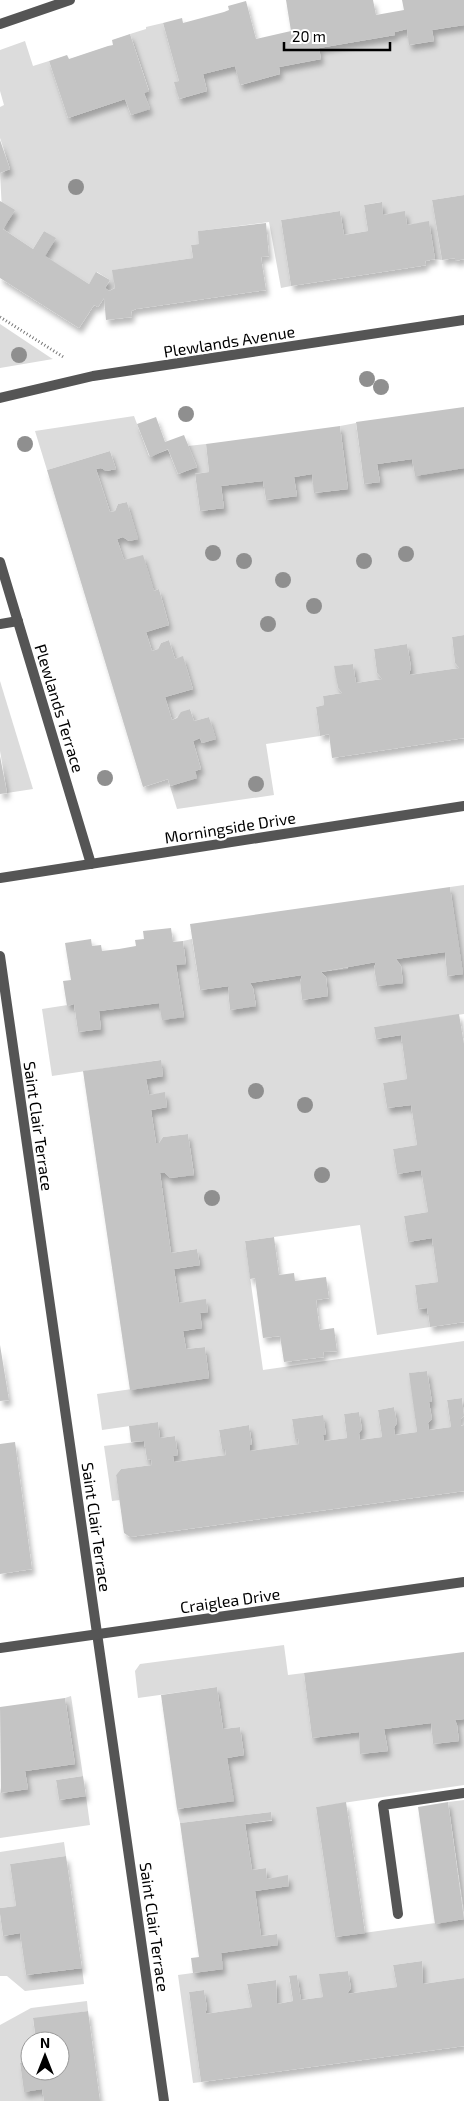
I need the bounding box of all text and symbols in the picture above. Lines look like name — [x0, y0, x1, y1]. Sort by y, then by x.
scale bar — [284, 20, 390, 52]
text: 20 m — [292, 27, 326, 45]
street label: Plewlands Avenue — [162, 321, 296, 361]
street label: Plewlands Terrace — [31, 641, 89, 775]
street label: Morningside Drive — [163, 807, 297, 847]
street label: Saint Clair Terrace — [21, 1060, 57, 1192]
street label: Saint Clair Terrace — [79, 1461, 115, 1593]
street label: Craiglea Drive — [179, 1584, 281, 1616]
street label: Saint Clair Terrace — [137, 1861, 173, 1993]
north arrow — [20, 2031, 70, 2081]
text: N — [40, 2034, 50, 2051]

